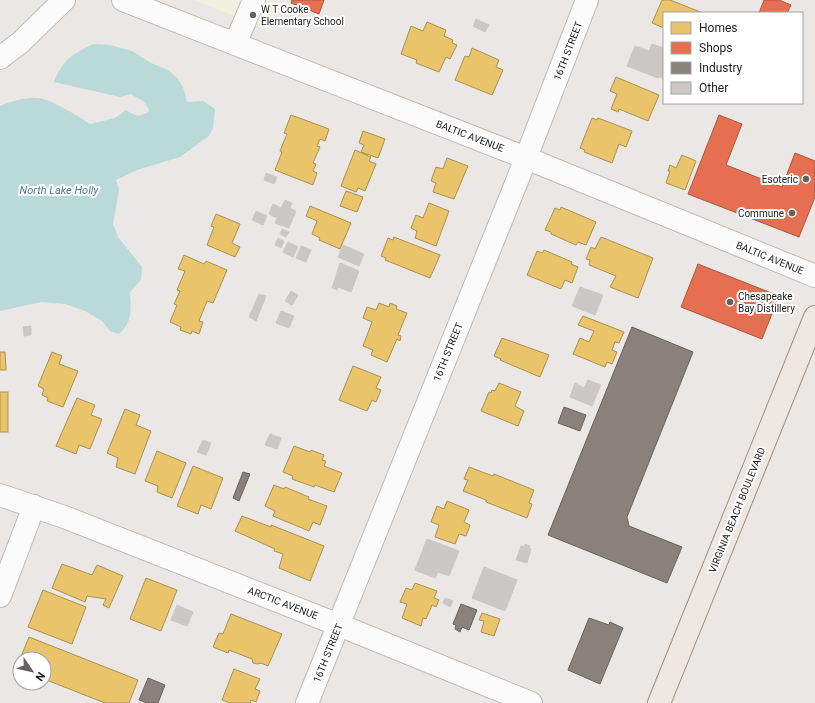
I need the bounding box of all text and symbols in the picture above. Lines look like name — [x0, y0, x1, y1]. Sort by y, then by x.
place label: W T Cooke Elementary School — [261, 4, 344, 27]
marker: W T Cooke Elementary School — [248, 10, 258, 20]
legend — [663, 12, 803, 104]
street label: 16TH STREET — [552, 20, 584, 82]
text: Homes — [699, 21, 737, 35]
text: Shops — [699, 41, 733, 55]
text: Industry — [699, 61, 743, 75]
text: Other — [699, 81, 728, 95]
street label: BALTIC AVENUE — [434, 118, 506, 154]
place label: Esoteric — [762, 174, 798, 185]
marker: Esoteric — [801, 174, 811, 184]
water label: North Lake Holly — [20, 184, 99, 197]
place label: Commune — [738, 208, 784, 219]
marker: Commune — [787, 208, 797, 218]
street label: BALTIC AVENUE — [735, 239, 806, 277]
place label: Chesapeake Bay Distillery — [738, 291, 795, 314]
marker: Chesapeake Bay Distillery — [725, 297, 735, 307]
street label: 16TH STREET — [431, 321, 465, 383]
street label: VIRGINIA BEACH BOULEVARD — [707, 446, 767, 574]
street label: ARCTIC AVENUE — [246, 585, 320, 622]
street label: 16TH STREET — [311, 622, 345, 684]
north arrow — [12, 651, 52, 691]
text: N — [32, 669, 47, 683]

